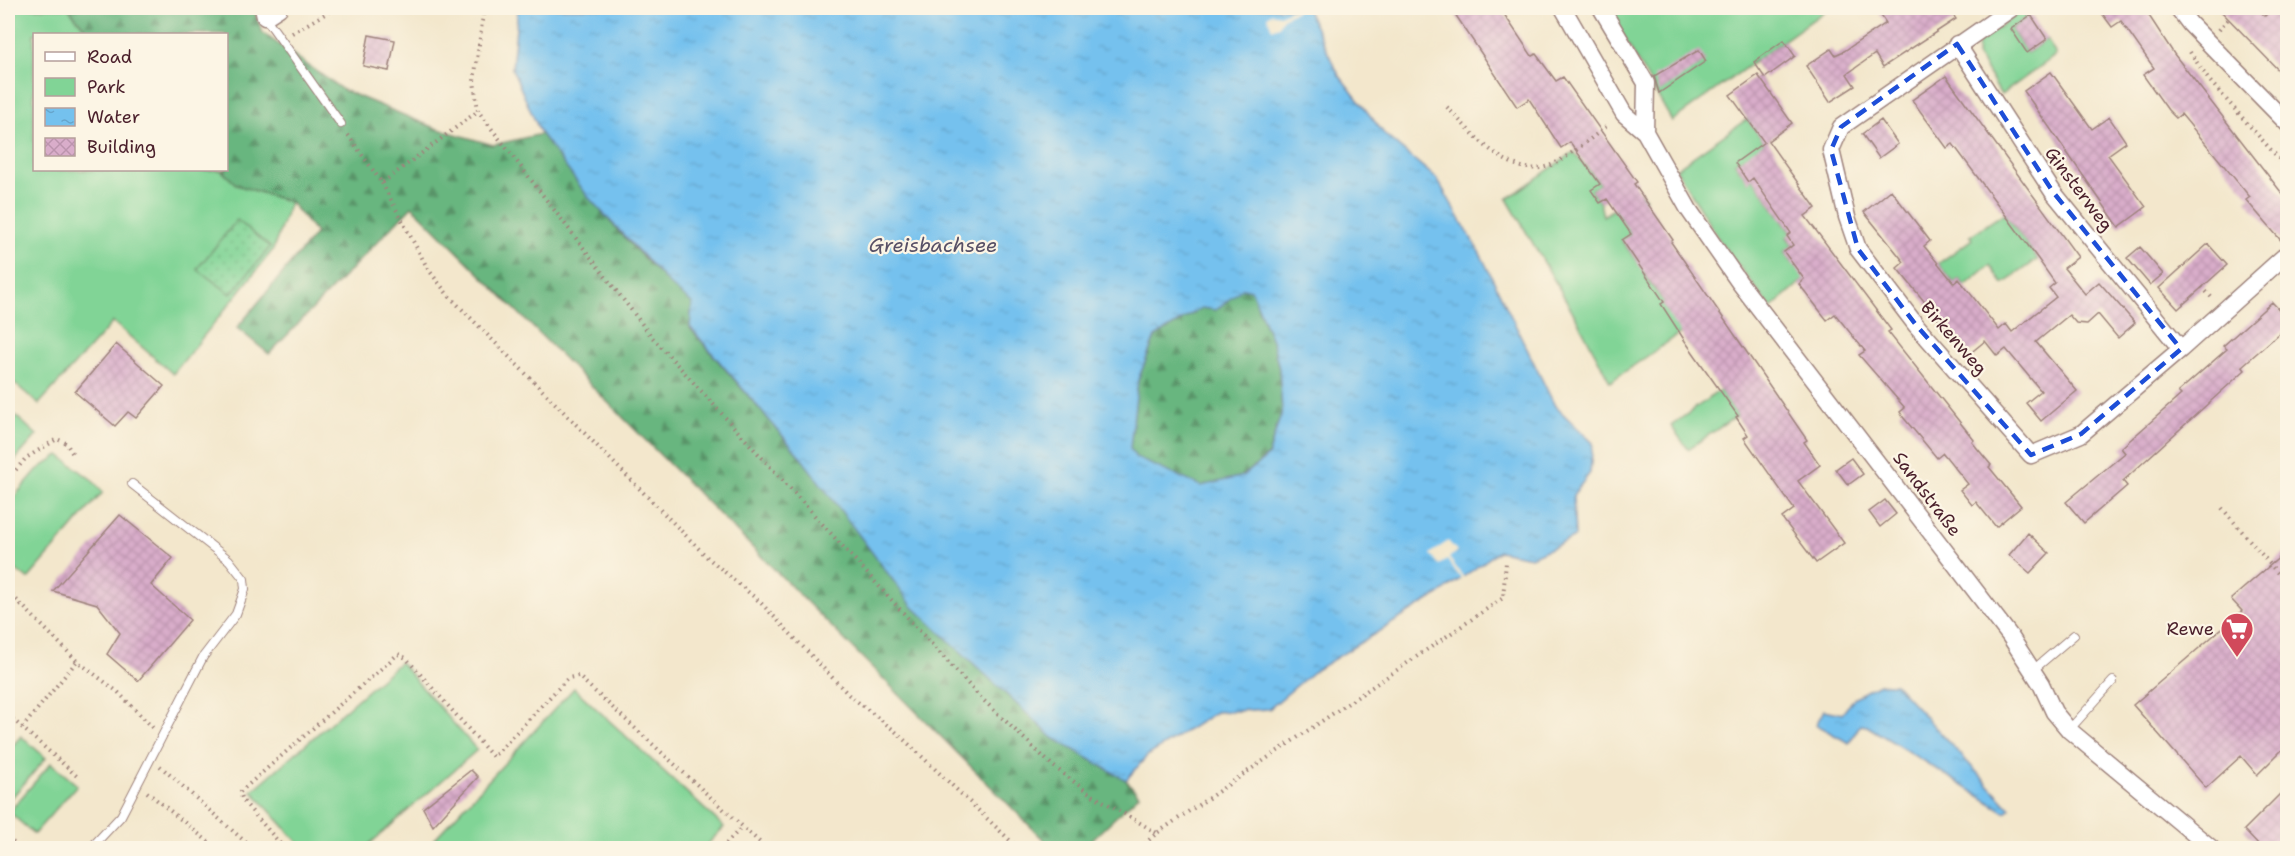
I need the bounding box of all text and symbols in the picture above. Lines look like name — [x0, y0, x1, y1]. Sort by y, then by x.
legend — [33, 33, 228, 171]
text: Road — [87, 45, 132, 69]
text: Park — [87, 75, 126, 99]
text: Water — [87, 105, 140, 129]
text: Building — [87, 135, 156, 159]
street label: Ginsterweg — [2039, 142, 2119, 236]
water label: Greisbachsee — [869, 232, 997, 258]
street label: Birkenweg — [1915, 296, 1993, 380]
street label: Sandstraße — [1887, 447, 1967, 541]
supermarket icon: Rewe — [2219, 611, 2255, 658]
place label: Rewe — [2166, 617, 2214, 641]

